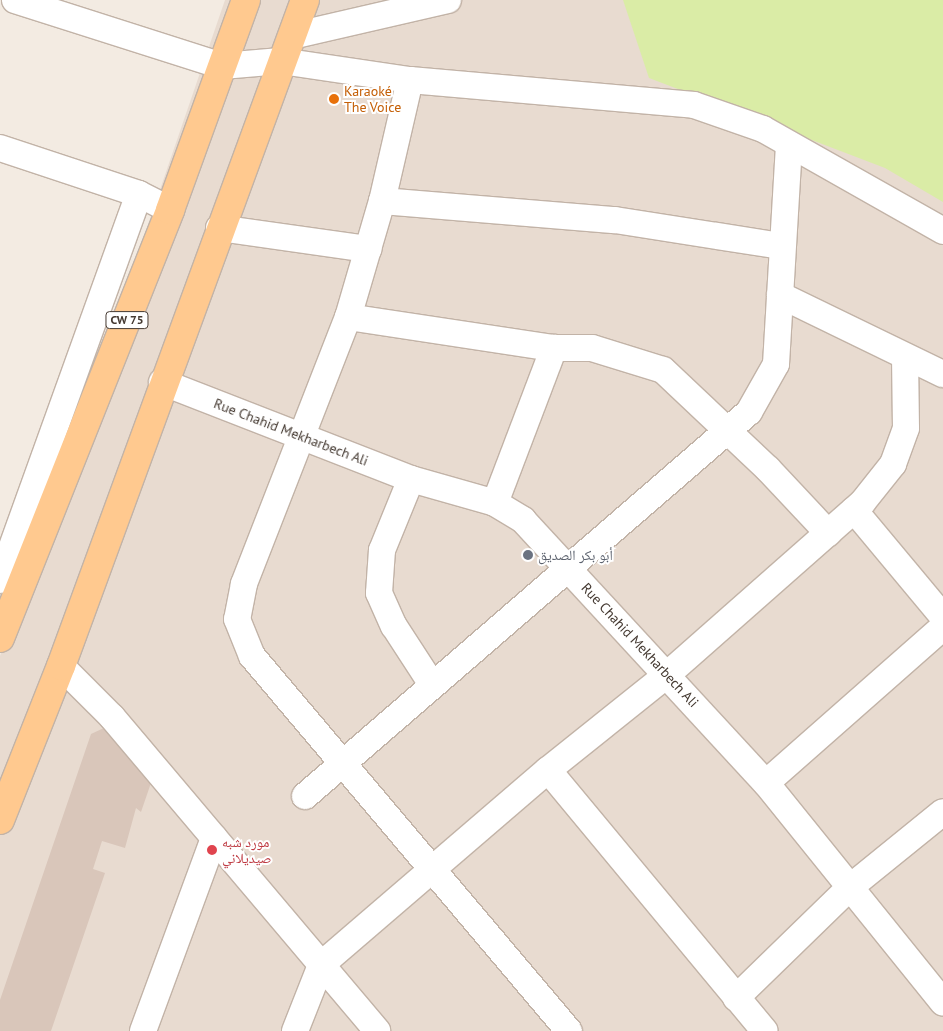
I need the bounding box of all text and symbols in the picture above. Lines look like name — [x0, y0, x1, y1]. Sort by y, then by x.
place label: Karaoké The Voice — [344, 83, 402, 115]
marker: Karaoké The Voice — [328, 93, 340, 105]
road number: CW 75 — [104, 310, 150, 330]
street label: Rue Chahid Mekharbech Ali — [211, 395, 371, 469]
place label: أبو بكر الصديق — [538, 547, 613, 563]
marker: أبو بكر الصديق — [522, 549, 534, 561]
street label: Rue Chahid Mekharbech Ali — [578, 579, 702, 711]
place label: مورد شبه صيديلاني — [222, 834, 271, 866]
marker: مورد شبه صيديلاني — [206, 844, 218, 856]

